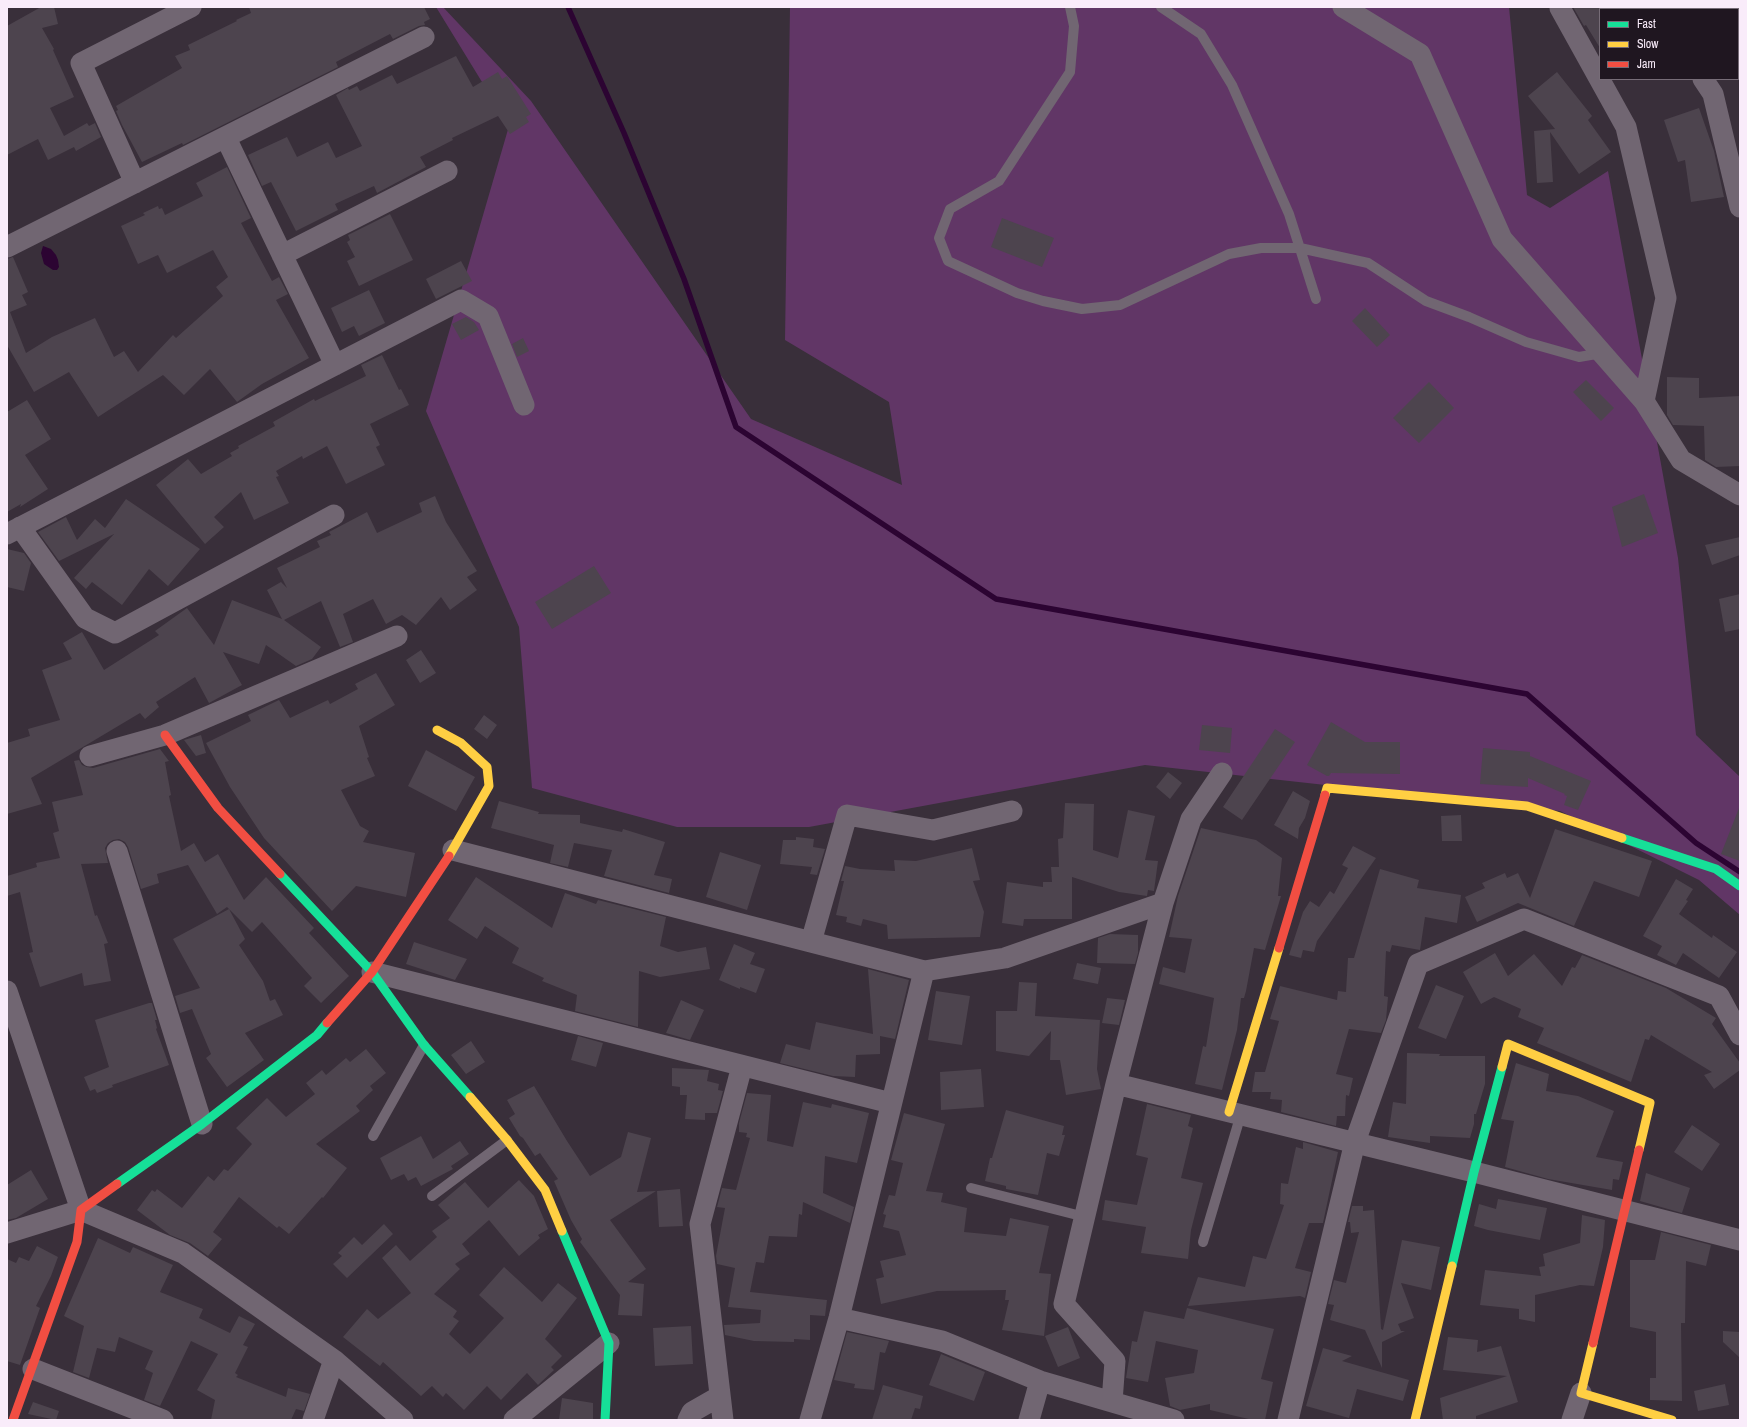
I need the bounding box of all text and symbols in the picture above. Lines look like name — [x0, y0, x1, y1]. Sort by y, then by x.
legend — [1599, 8, 1739, 80]
text: Fast — [1637, 16, 1656, 32]
text: Slow — [1637, 36, 1658, 52]
text: Jam — [1637, 56, 1656, 72]

